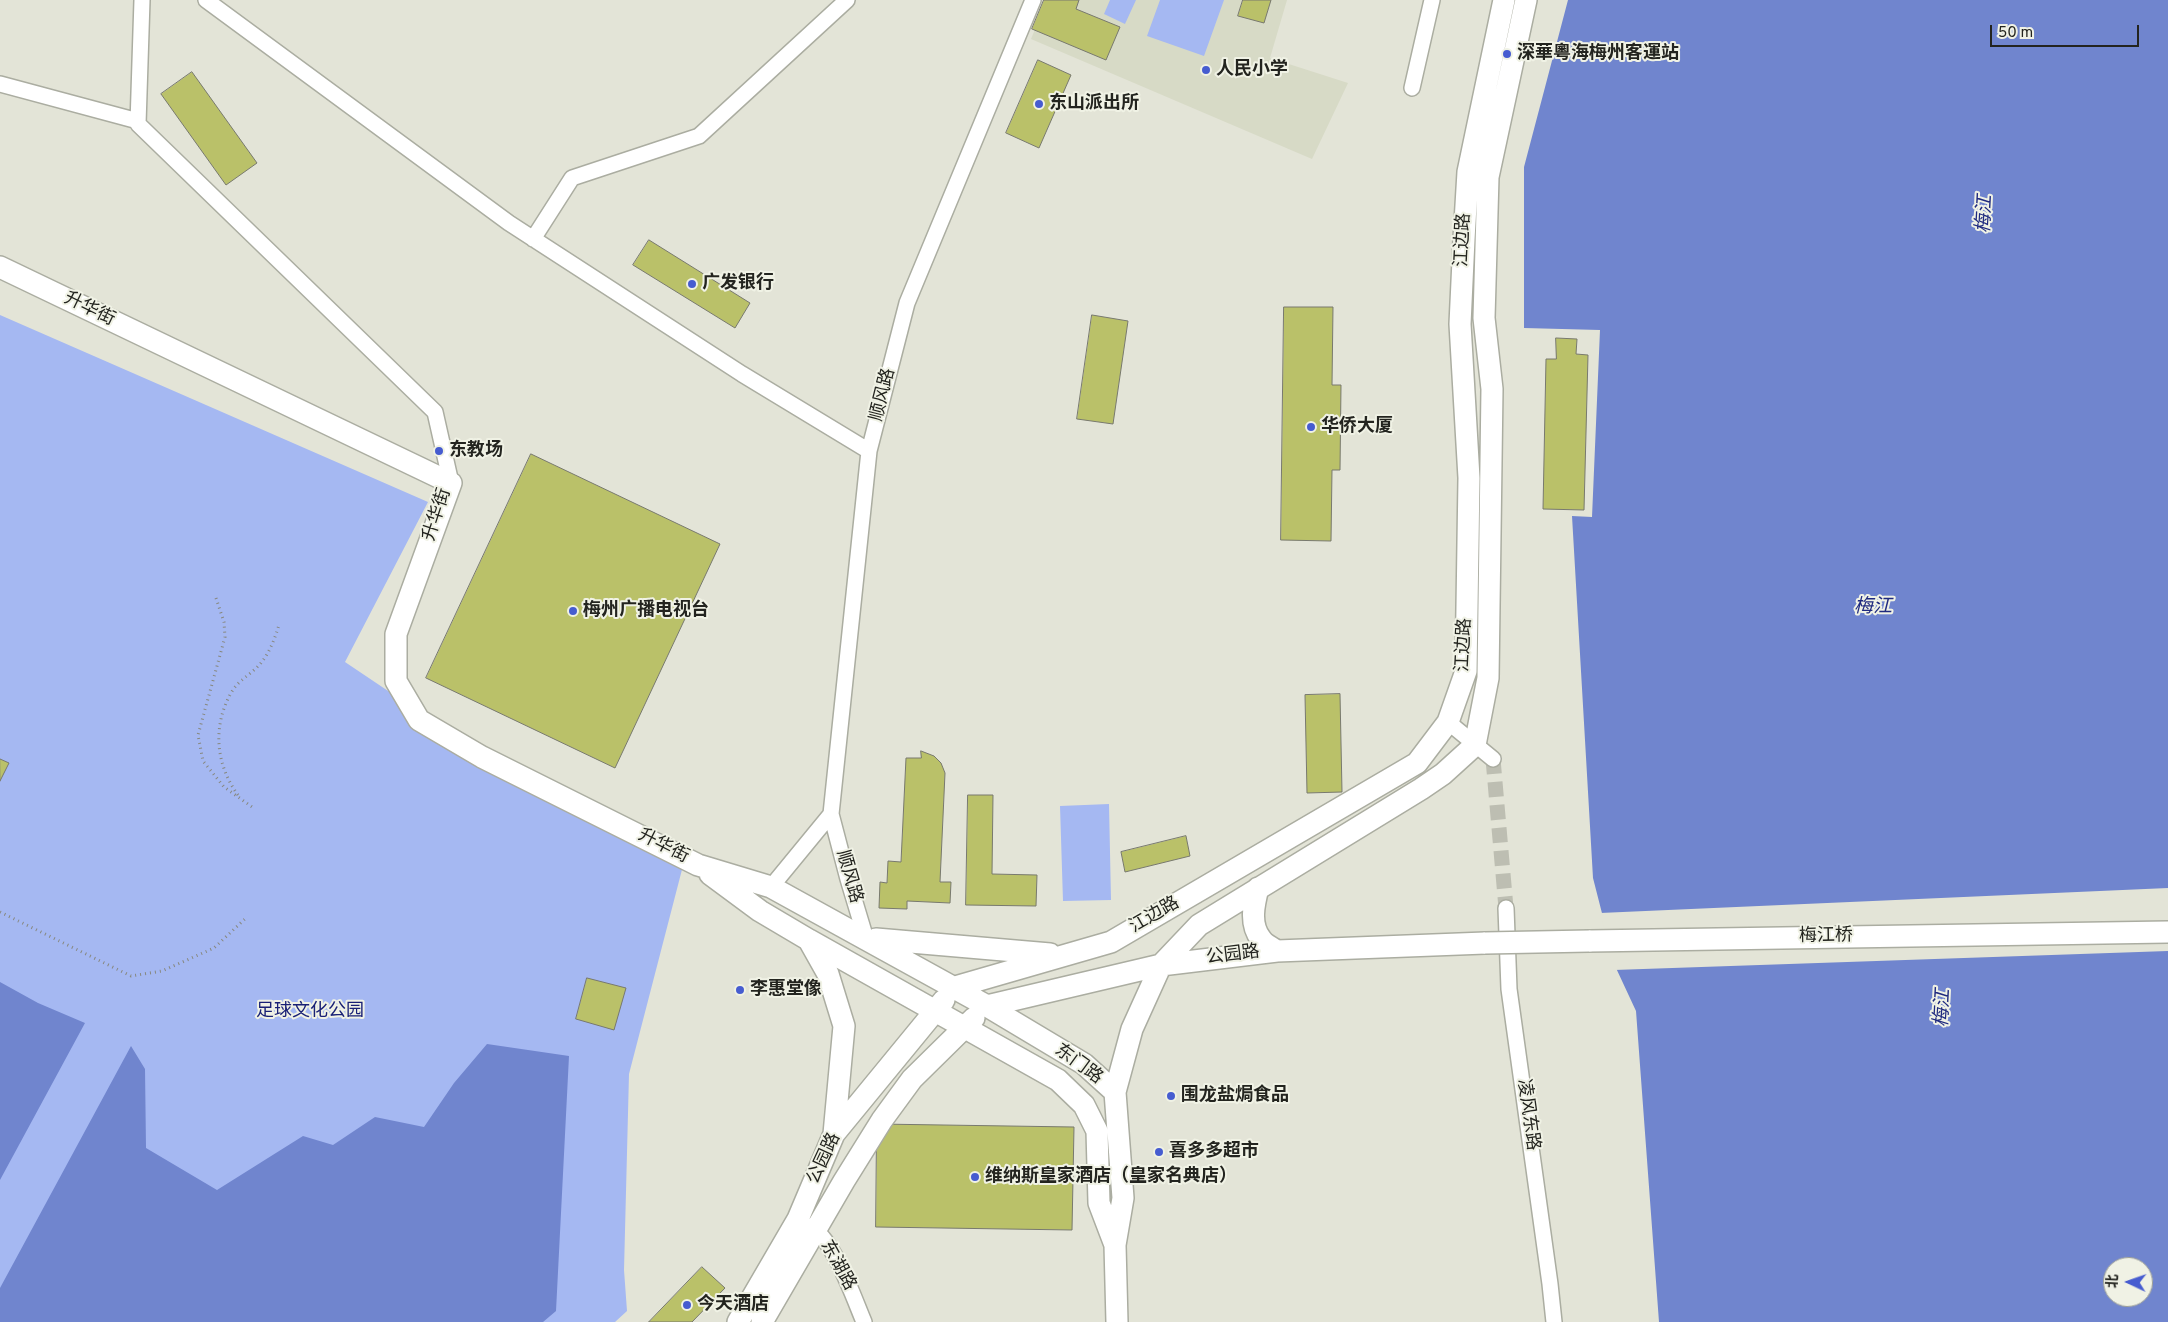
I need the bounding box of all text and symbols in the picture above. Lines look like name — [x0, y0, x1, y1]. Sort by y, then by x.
scale bar — [1993, 15, 2142, 47]
text: 50 m — [1998, 24, 2033, 43]
place label: 深華粵海梅州客運站 — [1517, 43, 1679, 65]
marker: 深華粵海梅州客運站 — [1501, 48, 1513, 60]
place label: 人民小学 — [1216, 59, 1288, 81]
marker: 人民小学 — [1200, 64, 1212, 76]
place label: 东山派出所 — [1049, 93, 1139, 115]
marker: 东山派出所 — [1033, 98, 1045, 110]
water label: 梅江 — [1974, 194, 1998, 234]
street label: 江边路 — [1452, 212, 1476, 268]
place label: 广发银行 — [702, 273, 774, 295]
marker: 广发银行 — [686, 278, 698, 290]
street label: 升华街 — [60, 288, 118, 332]
street label: 顺风路 — [867, 366, 901, 424]
place label: 华侨大厦 — [1321, 416, 1393, 438]
marker: 华侨大厦 — [1305, 421, 1317, 433]
place label: 东教场 — [449, 440, 503, 462]
marker: 东教场 — [433, 445, 445, 457]
street label: 升华街 — [419, 486, 457, 544]
water label: 梅江 — [1854, 597, 1892, 619]
place label: 梅州广播电视台 — [583, 600, 709, 622]
marker: 梅州广播电视台 — [567, 605, 579, 617]
street label: 江边路 — [1453, 617, 1477, 673]
street label: 升华街 — [634, 825, 692, 869]
street label: 顺风路 — [830, 848, 866, 906]
street label: 江边路 — [1126, 893, 1184, 939]
street label: 梅江桥 — [1799, 926, 1853, 948]
street label: 公园路 — [1205, 942, 1261, 970]
place label: 李惠堂像 — [750, 979, 822, 1001]
marker: 李惠堂像 — [734, 984, 746, 996]
water label: 梅江 — [1932, 988, 1956, 1028]
park label: 足球文化公园 — [256, 1001, 364, 1023]
street label: 东门路 — [1050, 1040, 1106, 1090]
street label: 凌风东路 — [1511, 1078, 1543, 1152]
place label: 围龙盐焗食品 — [1181, 1085, 1289, 1107]
marker: 围龙盐焗食品 — [1165, 1090, 1177, 1102]
street label: 公园路 — [804, 1130, 846, 1188]
place label: 喜多多超市 — [1169, 1141, 1259, 1163]
marker: 喜多多超市 — [1153, 1146, 1165, 1158]
place label: 维纳斯皇家酒店（皇家名典店） — [985, 1166, 1237, 1188]
marker: 维纳斯皇家酒店（皇家名典店） — [969, 1171, 981, 1183]
street label: 东湖路 — [814, 1237, 860, 1295]
north arrow — [2103, 1257, 2153, 1307]
text: 北 — [2105, 1274, 2122, 1289]
place label: 今天酒店 — [697, 1294, 769, 1316]
marker: 今天酒店 — [681, 1299, 693, 1311]

